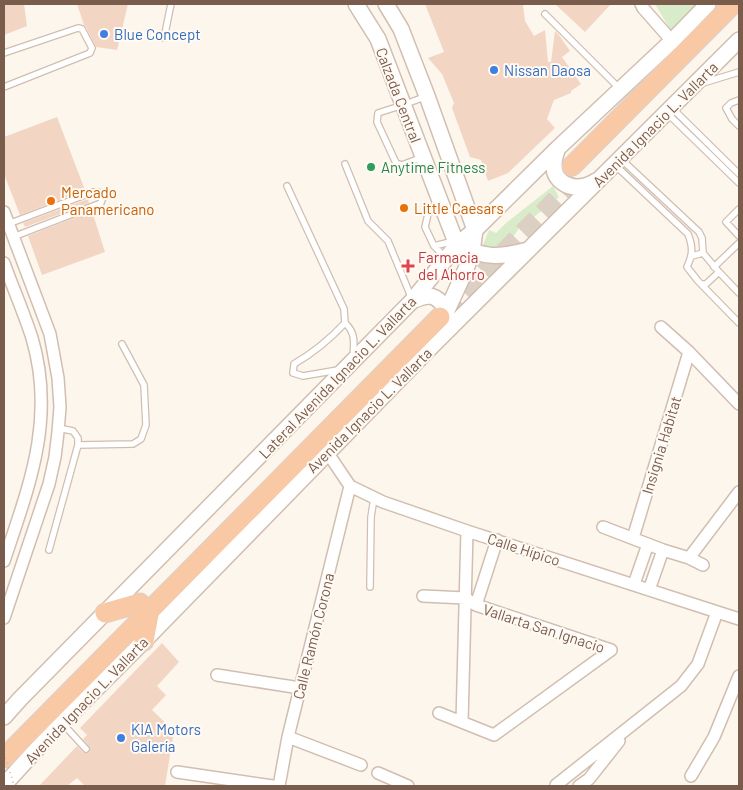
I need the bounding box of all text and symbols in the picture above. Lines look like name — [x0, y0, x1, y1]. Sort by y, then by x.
place label: Blue Concept — [114, 25, 201, 43]
marker: Blue Concept — [98, 28, 110, 40]
street label: Calzada Central — [373, 45, 425, 145]
street label: Avenida Ignacio L. Vallarta — [589, 58, 721, 190]
place label: Nissan Daosa — [504, 61, 591, 79]
marker: Nissan Daosa — [488, 64, 500, 76]
place label: Anytime Fitness — [381, 158, 485, 176]
marker: Anytime Fitness — [365, 161, 377, 173]
place label: Mercado Panamericano — [61, 183, 154, 218]
marker: Mercado Panamericano — [45, 195, 57, 207]
place label: Little Caesars — [414, 199, 504, 217]
marker: Little Caesars — [398, 202, 410, 214]
place label: Farmacia del Ahorro — [418, 248, 485, 283]
marker: Farmacia del Ahorro — [402, 260, 414, 272]
street label: Lateral Avenida Ignacio L. Vallarta — [255, 292, 419, 462]
street label: Avenida Ignacio L. Vallarta — [303, 344, 435, 476]
street label: Insignia Habitat — [638, 394, 684, 496]
street label: Calle Hípico — [485, 529, 563, 569]
street label: Calle Ramón Corona — [289, 571, 337, 701]
street label: Vallarta San Ignacio — [481, 600, 607, 656]
street label: Avenida Ignacio L. Vallarta — [21, 633, 151, 767]
place label: KIA Motors Galería — [131, 720, 201, 755]
marker: KIA Motors Galería — [115, 732, 127, 744]

